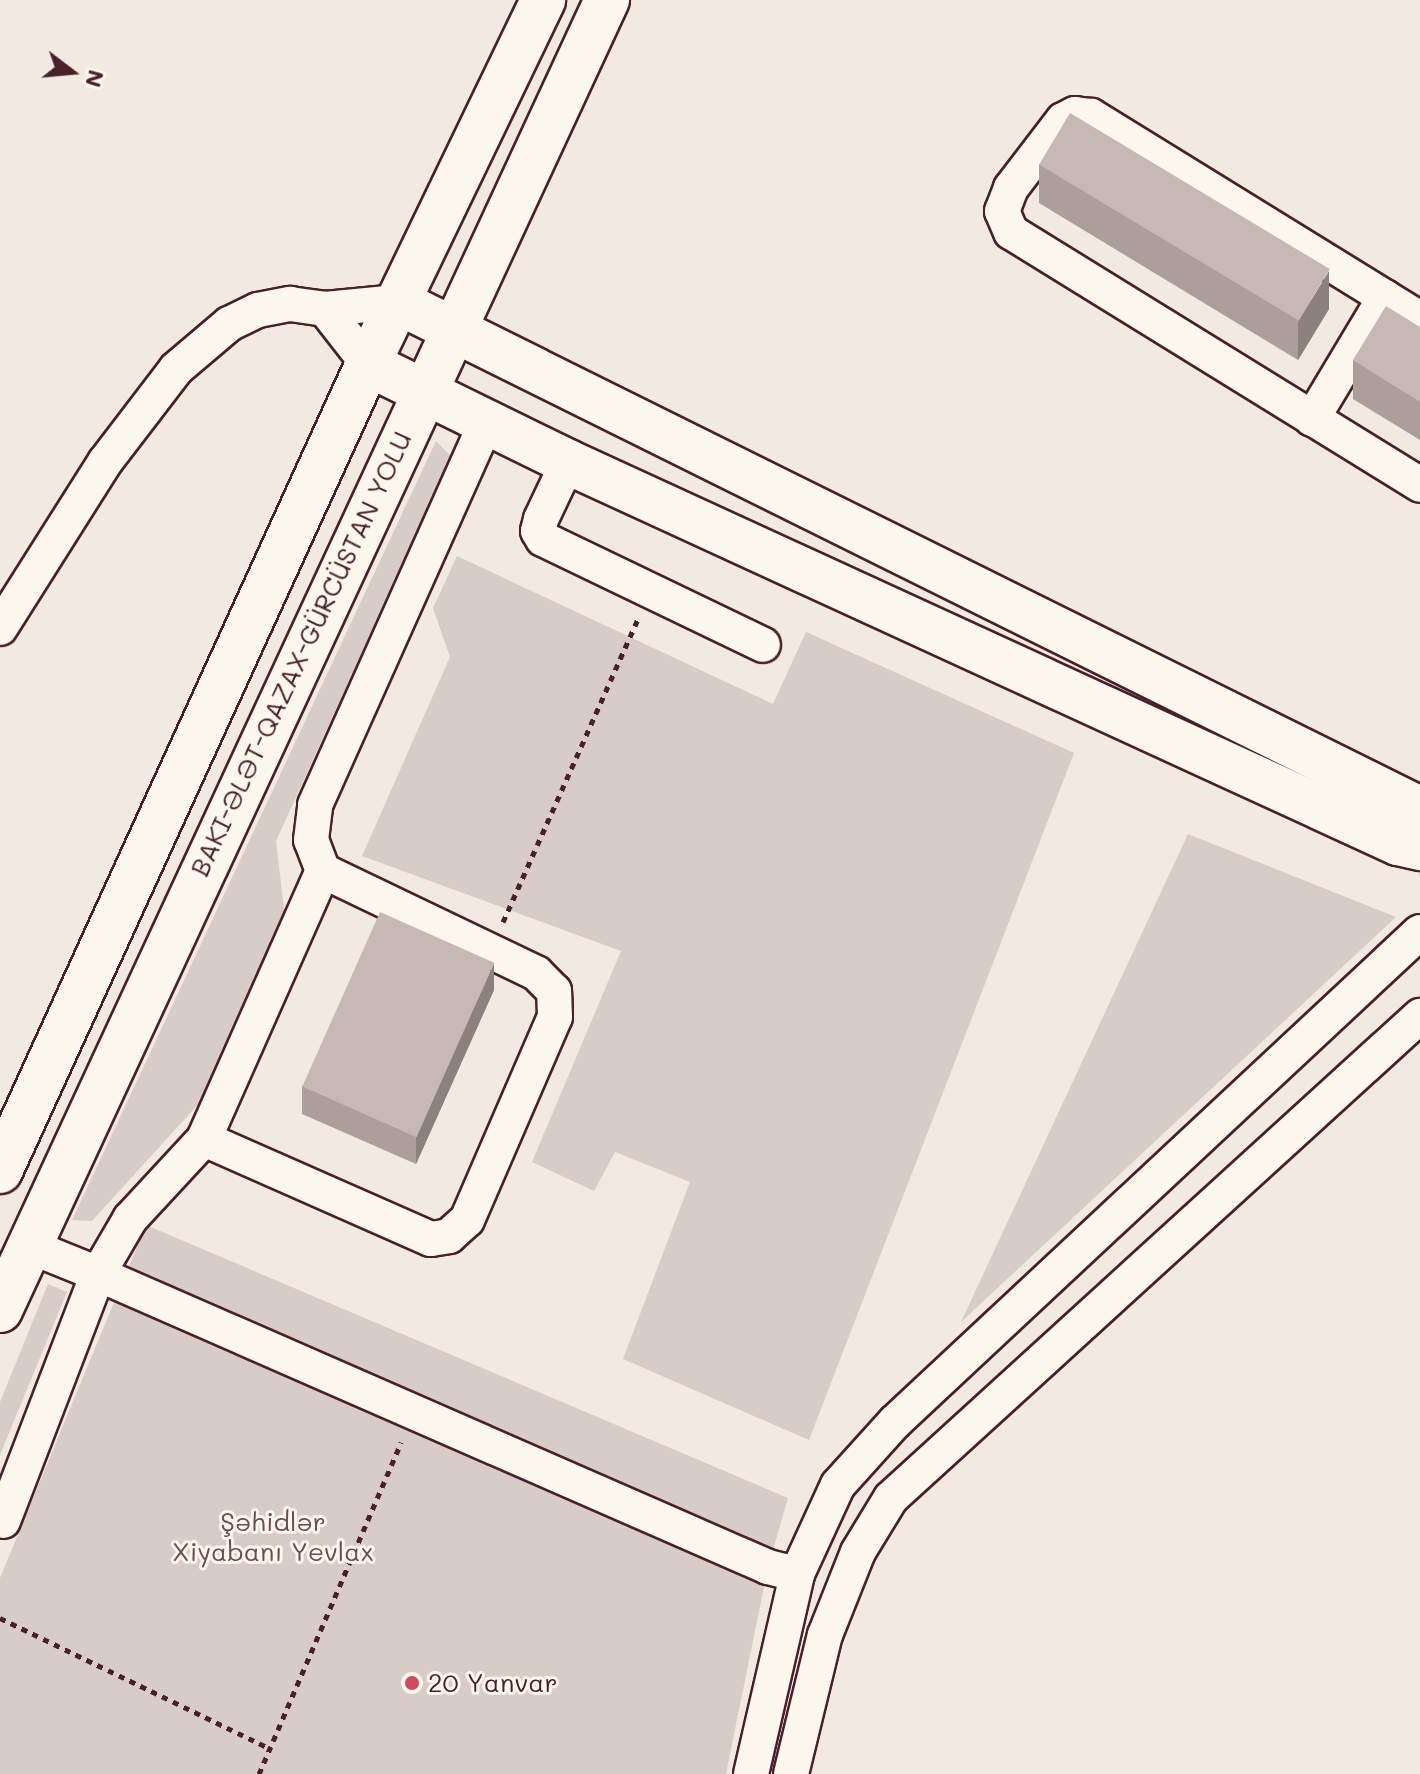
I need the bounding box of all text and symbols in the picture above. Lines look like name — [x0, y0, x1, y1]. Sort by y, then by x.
north arrow — [32, 32, 112, 112]
text: N — [79, 67, 112, 91]
street label: BAKI-ƏLƏT-QAZAX-GÜRCÜSTAN YOLU — [184, 427, 418, 881]
park label: Şəhidlər Xiyabanı Yevlax — [172, 1506, 374, 1568]
place label: 20 Yanvar — [428, 1667, 557, 1699]
marker: 20 Yanvar — [403, 1674, 421, 1692]

